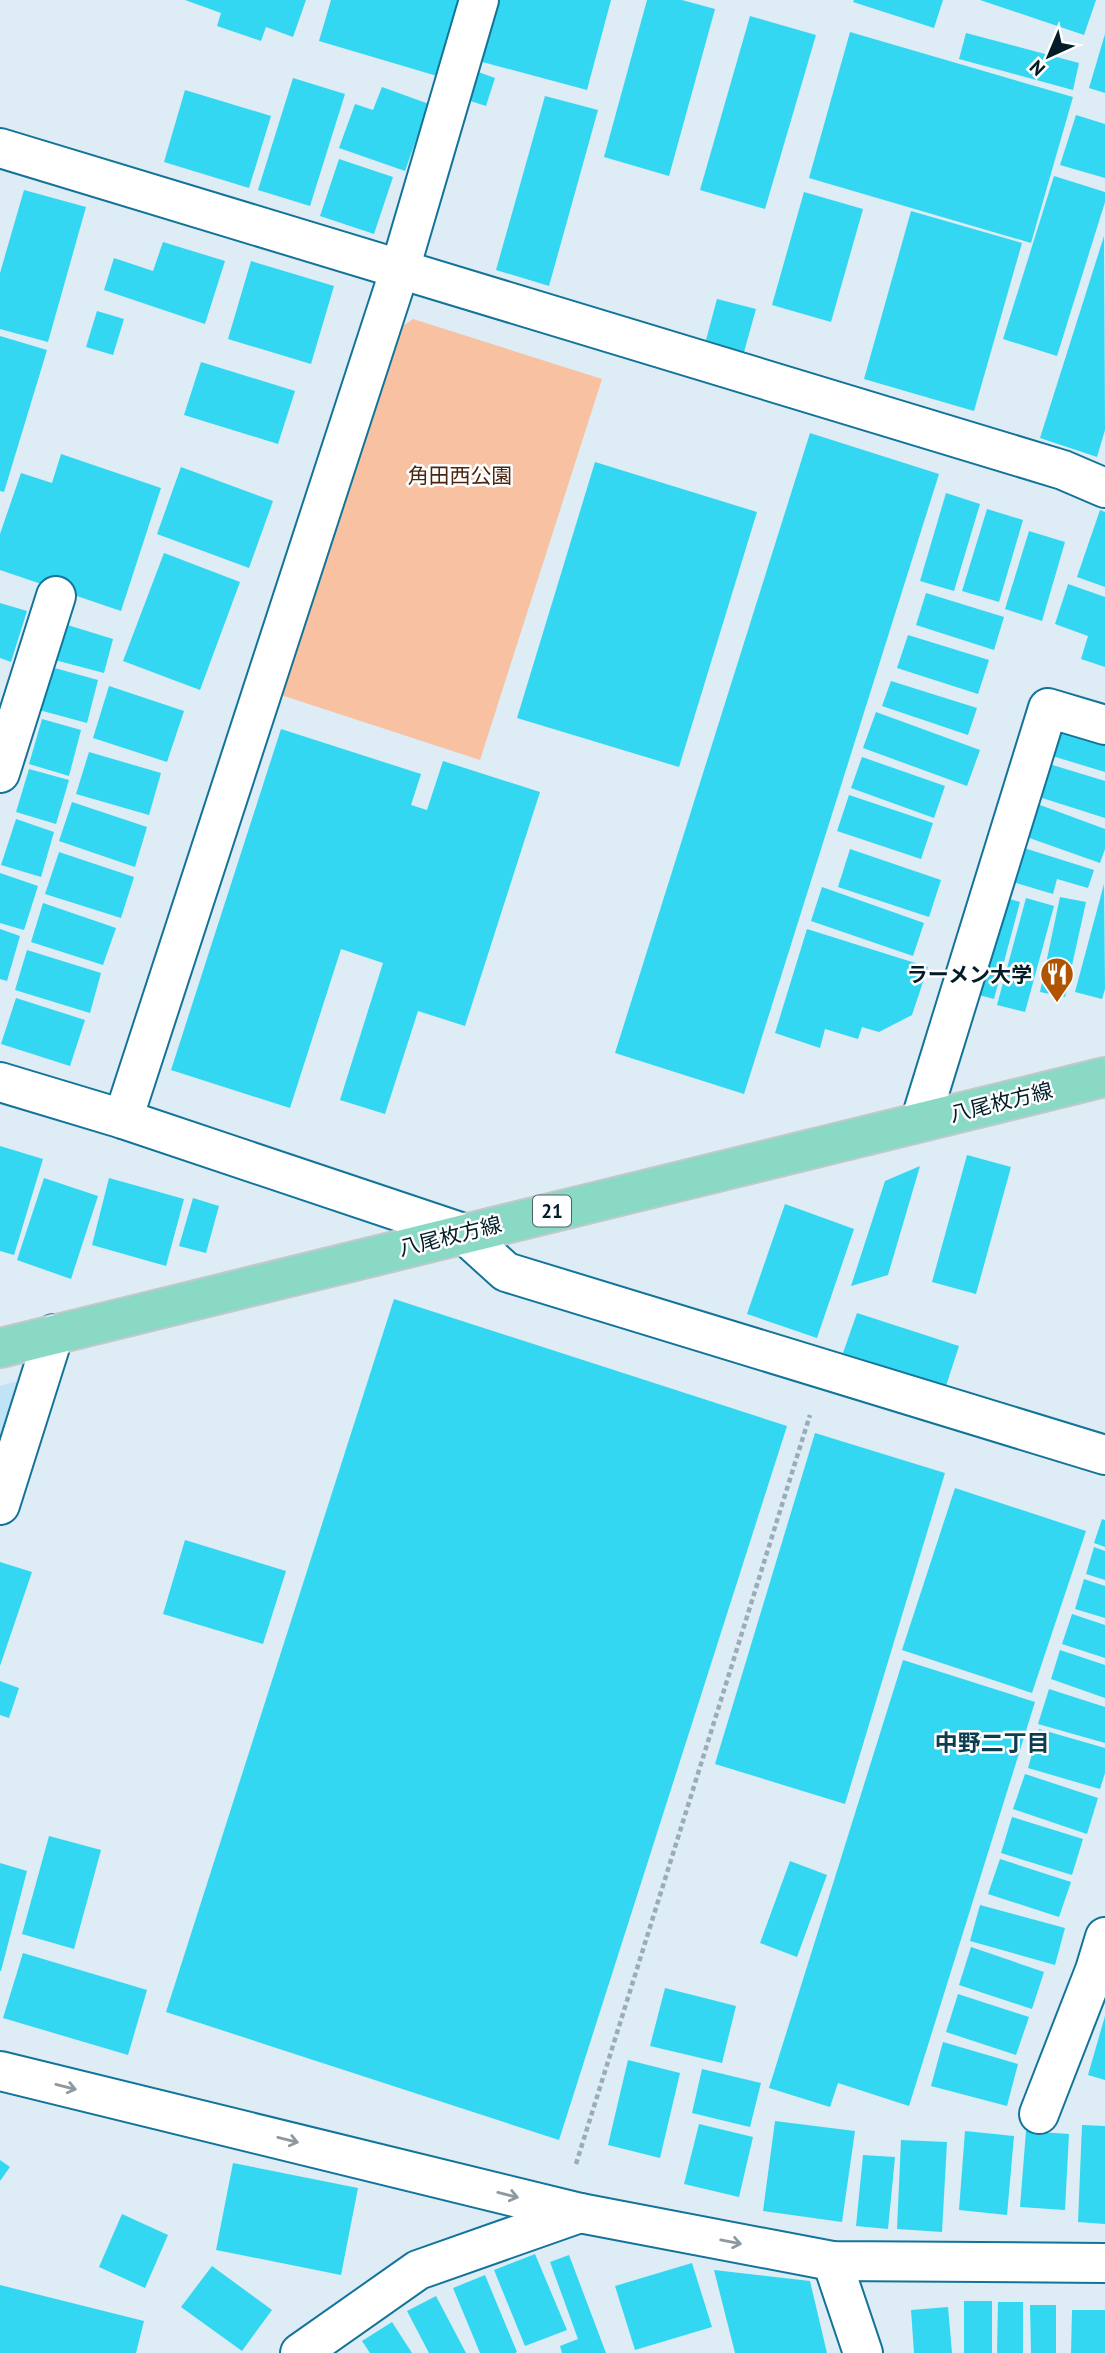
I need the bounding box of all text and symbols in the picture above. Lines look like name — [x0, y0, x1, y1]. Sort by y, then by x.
north arrow — [1014, 21, 1084, 91]
text: N — [1024, 55, 1050, 81]
park label: 角田西公園 — [408, 462, 513, 489]
restaurant icon: ラーメン大学 — [1038, 955, 1076, 1004]
place label: ラーメン大学 — [907, 961, 1032, 988]
street label: 八尾枚方線 — [947, 1076, 1055, 1128]
road number: 21 — [533, 1196, 571, 1226]
street label: 八尾枚方線 — [396, 1210, 504, 1262]
district label: 中野二丁目 — [935, 1728, 1050, 1757]
one-way arrow — [54, 2081, 77, 2094]
one-way arrow — [276, 2135, 298, 2148]
one-way arrow — [496, 2189, 519, 2202]
one-way arrow — [719, 2236, 742, 2249]

